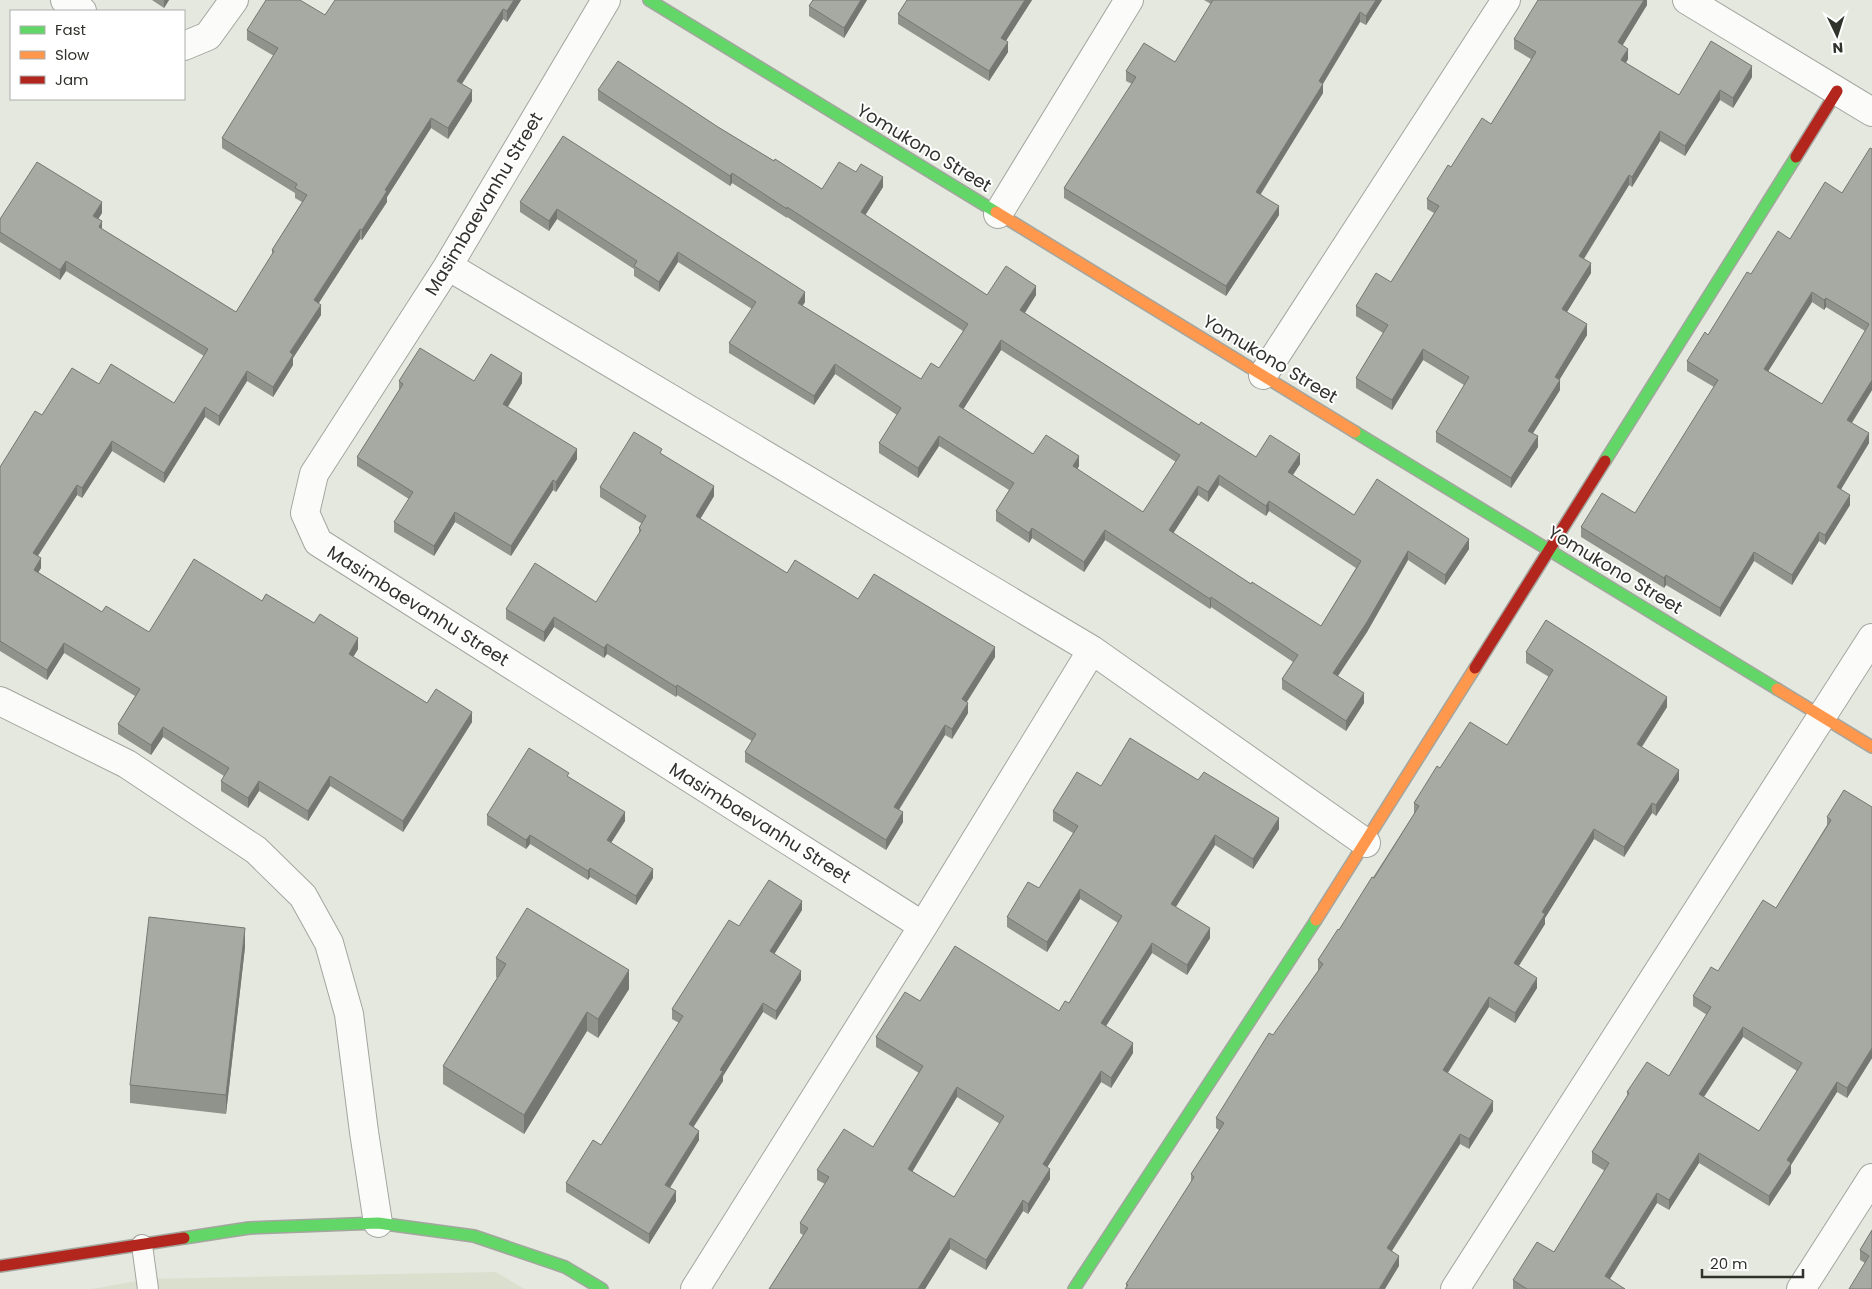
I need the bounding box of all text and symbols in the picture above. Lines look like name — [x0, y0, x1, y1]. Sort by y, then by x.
legend — [10, 10, 185, 100]
north arrow — [1812, 10, 1862, 60]
text: Fast — [55, 19, 86, 40]
text: N — [1832, 38, 1844, 58]
text: Slow — [55, 44, 90, 65]
text: Jam — [55, 69, 89, 90]
street label: Yomukono Street — [852, 97, 996, 198]
street label: Masimbaevanhu Street — [419, 107, 548, 300]
street label: Yomukono Street — [1198, 308, 1342, 409]
street label: Yomukono Street — [1543, 519, 1687, 620]
street label: Masimbaevanhu Street — [323, 539, 514, 672]
street label: Masimbaevanhu Street — [665, 756, 856, 889]
scale bar — [1702, 1246, 1803, 1278]
text: 20 m — [1710, 1253, 1748, 1274]

